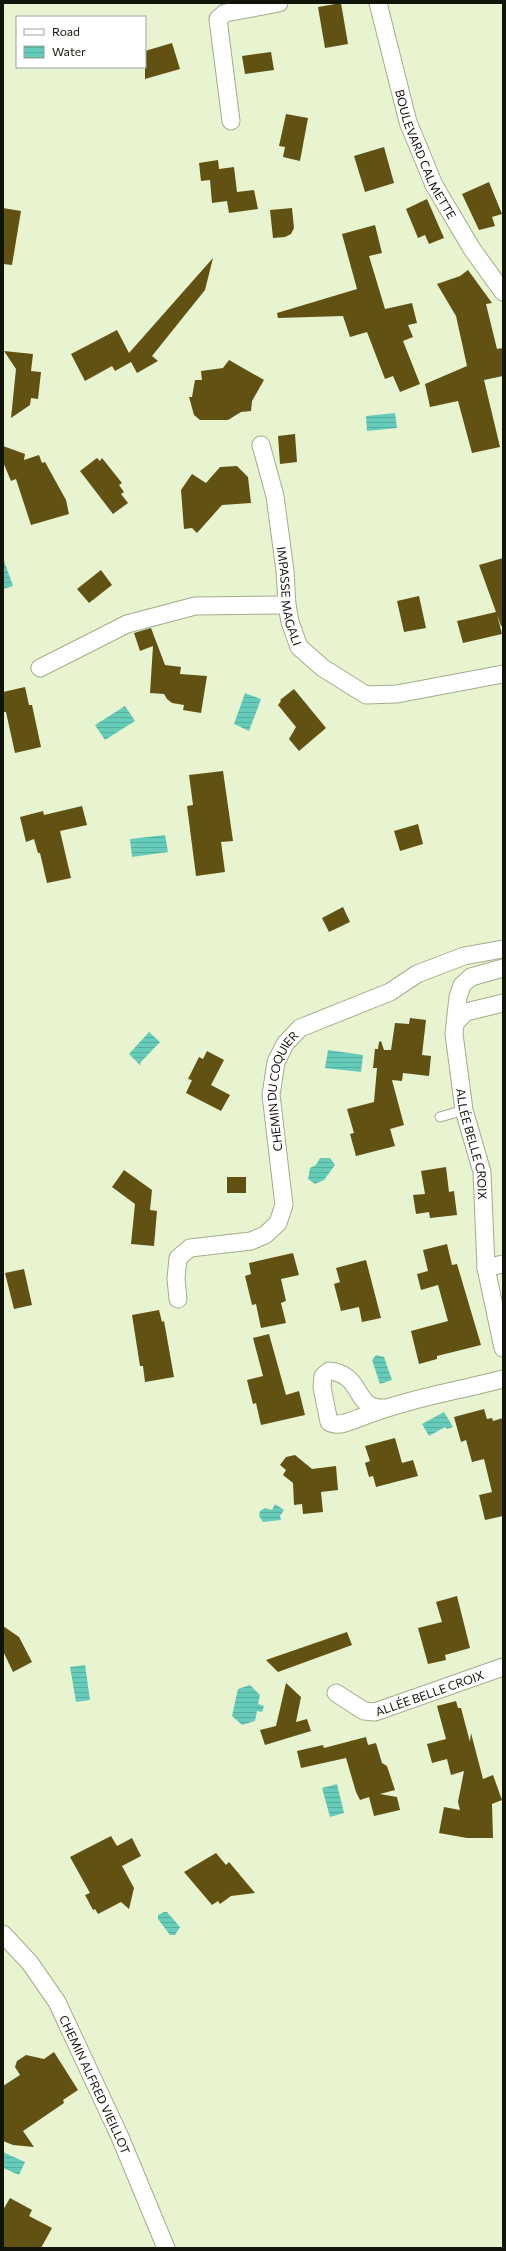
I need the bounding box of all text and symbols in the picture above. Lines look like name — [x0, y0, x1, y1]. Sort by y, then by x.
legend — [16, 16, 146, 68]
text: Road — [52, 24, 80, 38]
text: Water — [52, 44, 86, 58]
street label: BOULEVARD CALMETTE — [393, 88, 459, 221]
street label: IMPASSE MAGALI — [275, 546, 305, 647]
street label: CHEMIN DU COQUIER — [264, 1028, 301, 1152]
street label: ALLÉE BELLE CROIX — [454, 1087, 490, 1200]
street label: ALLÉE BELLE CROIX — [373, 1667, 486, 1718]
street label: CHEMIN ALFRED VIEILLOT — [57, 2013, 133, 2156]

